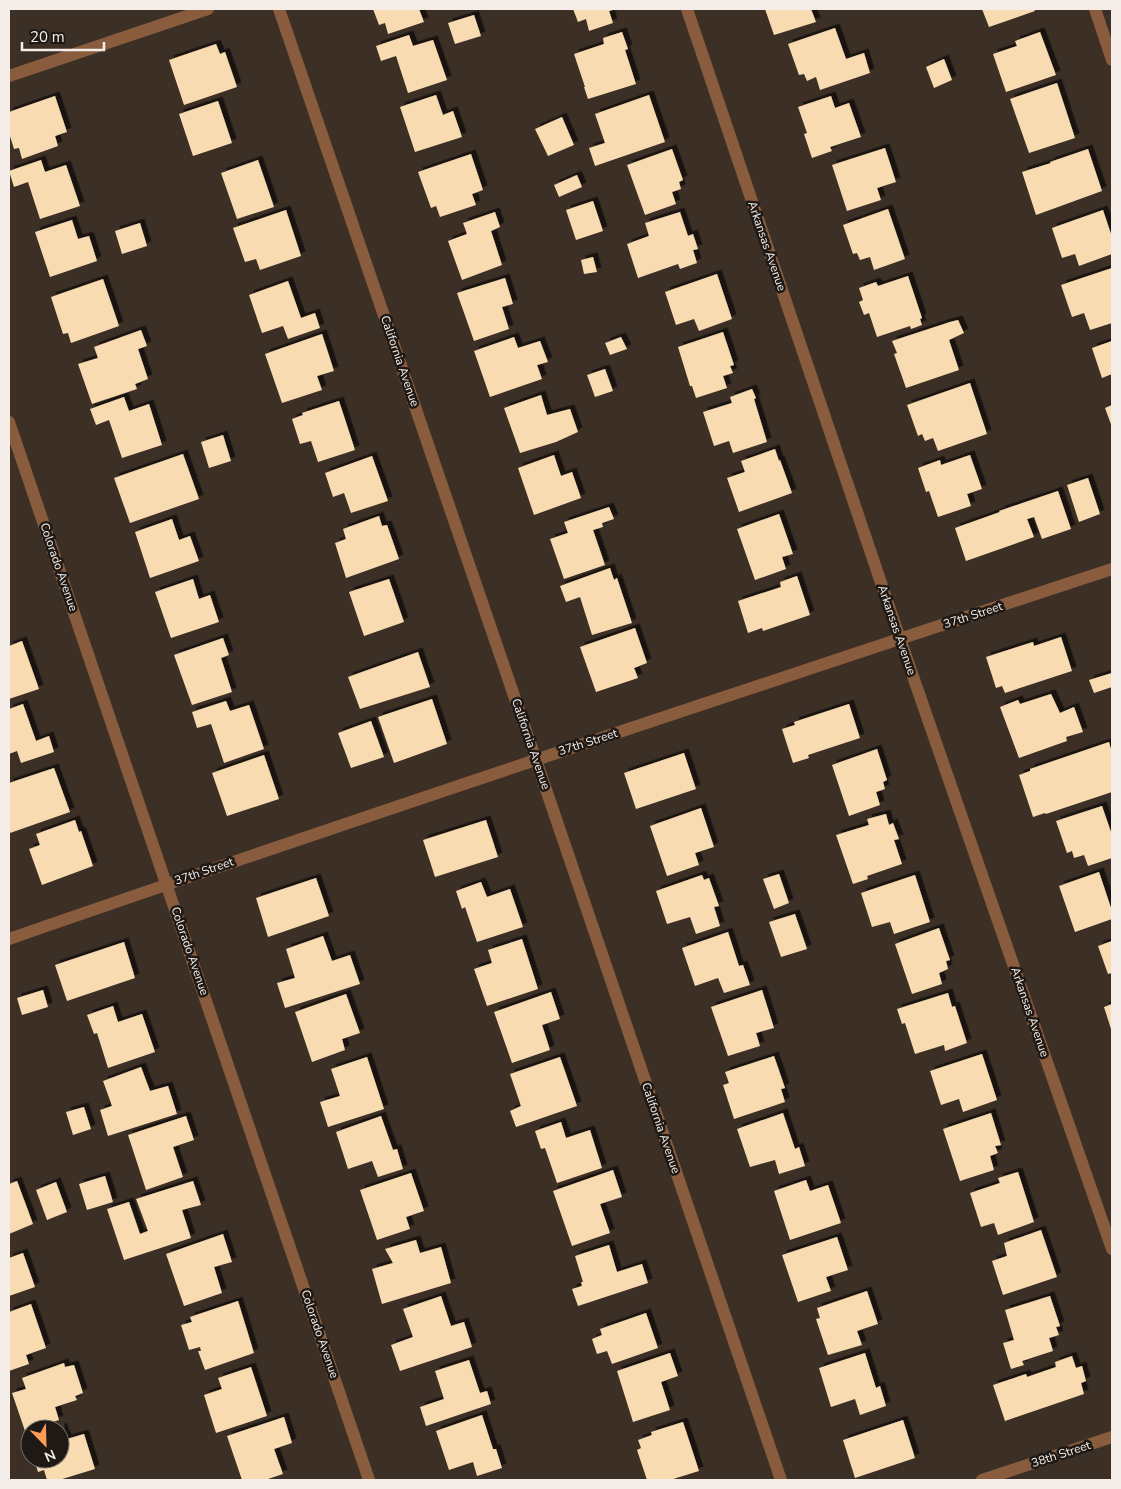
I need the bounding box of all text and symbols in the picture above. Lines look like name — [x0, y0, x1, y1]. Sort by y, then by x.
scale bar — [22, 20, 105, 52]
text: 20 m — [30, 27, 65, 47]
street label: Arkansas Avenue — [744, 199, 790, 293]
street label: California Avenue — [377, 313, 423, 409]
street label: Colorado Avenue — [36, 521, 82, 613]
street label: Arkansas Avenue — [874, 583, 920, 677]
street label: 37th Street — [941, 598, 1005, 632]
street label: California Avenue — [508, 696, 554, 792]
street label: 37th Street — [556, 725, 620, 759]
street label: 37th Street — [172, 853, 236, 889]
street label: Colorado Avenue — [167, 905, 213, 997]
street label: Arkansas Avenue — [1007, 965, 1053, 1059]
street label: California Avenue — [638, 1080, 684, 1176]
street label: Colorado Avenue — [297, 1288, 343, 1380]
north arrow — [20, 1419, 70, 1469]
street label: 38th Street — [1029, 1437, 1093, 1471]
text: N — [41, 1445, 58, 1466]

